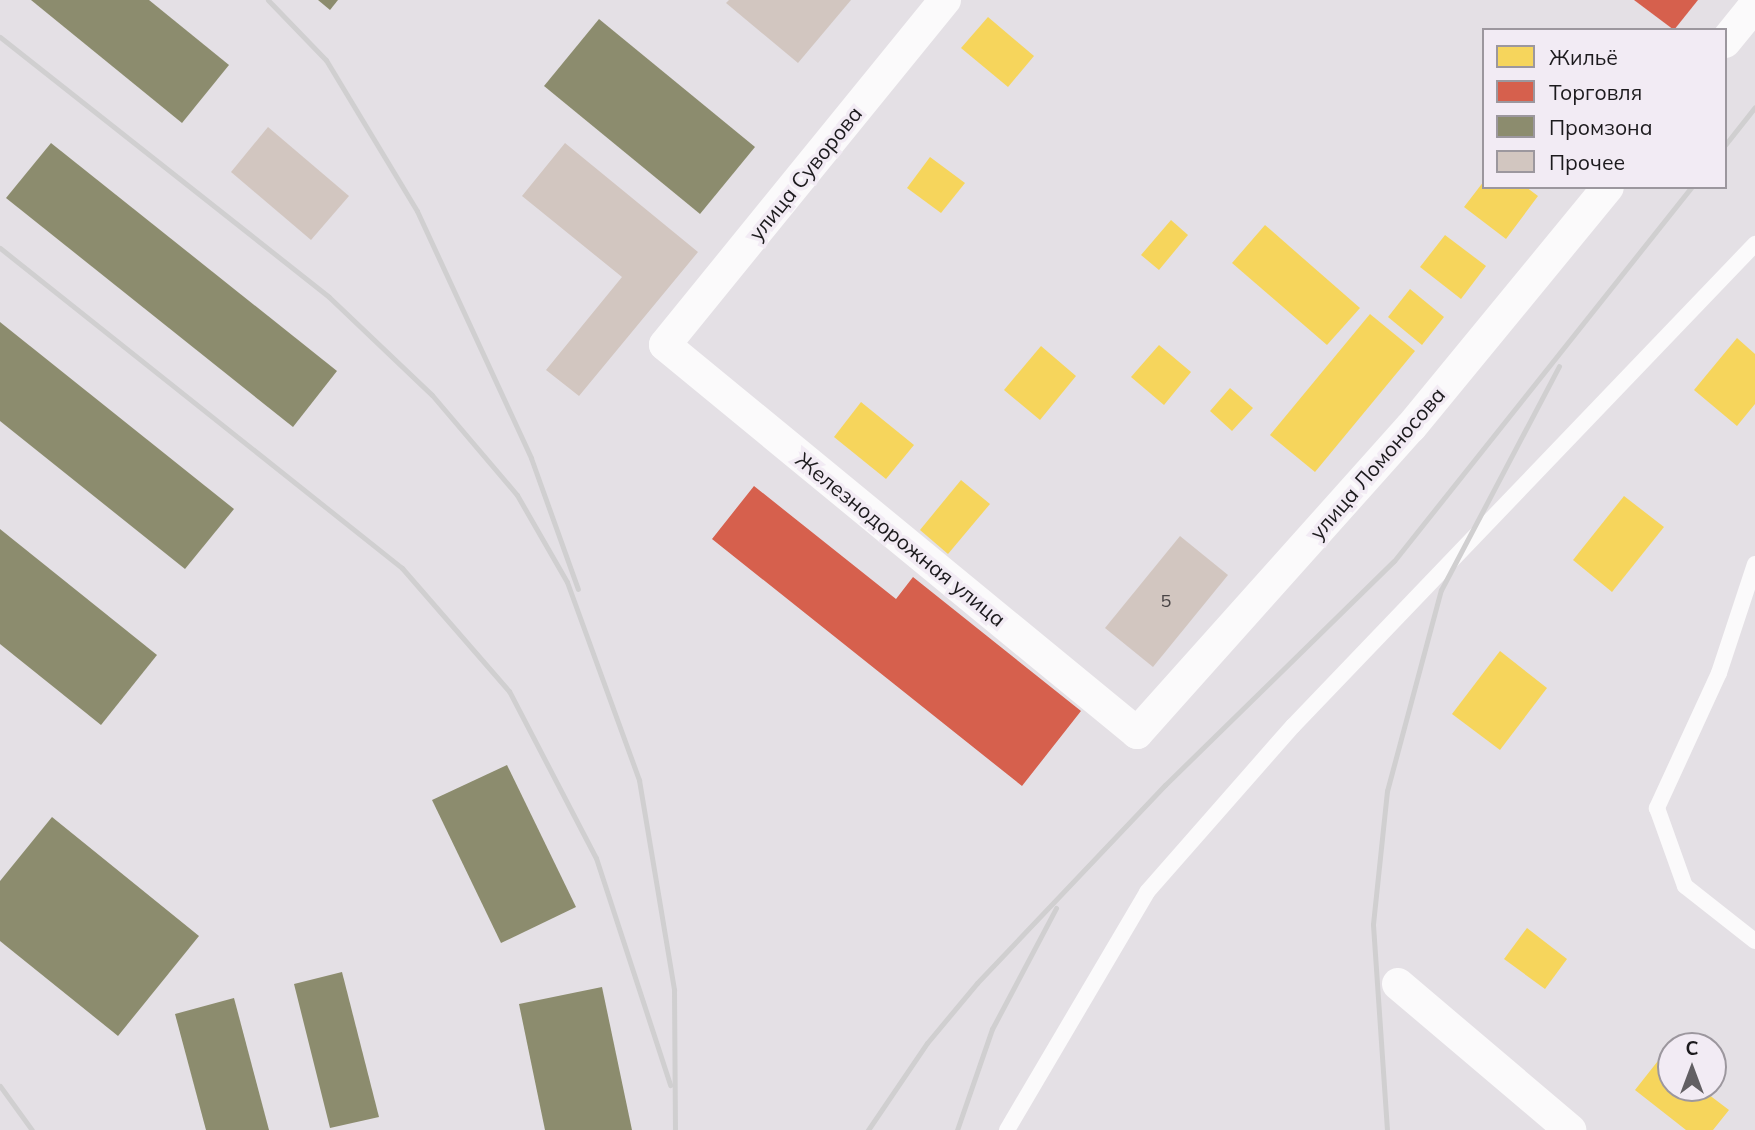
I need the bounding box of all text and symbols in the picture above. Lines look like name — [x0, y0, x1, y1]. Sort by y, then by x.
legend — [1482, 28, 1727, 189]
text: Жильё — [1549, 44, 1618, 70]
text: Торговля — [1549, 79, 1642, 105]
street label: улица Суворова — [743, 101, 867, 245]
text: Промзона — [1549, 114, 1652, 140]
text: Прочее — [1549, 149, 1625, 175]
street label: улица Ломоносова — [1304, 382, 1450, 544]
street label: Железнодорожная улица — [791, 447, 1011, 631]
house number: 5 — [1161, 590, 1171, 612]
north arrow — [1657, 1032, 1727, 1102]
text: С — [1685, 1036, 1699, 1060]

